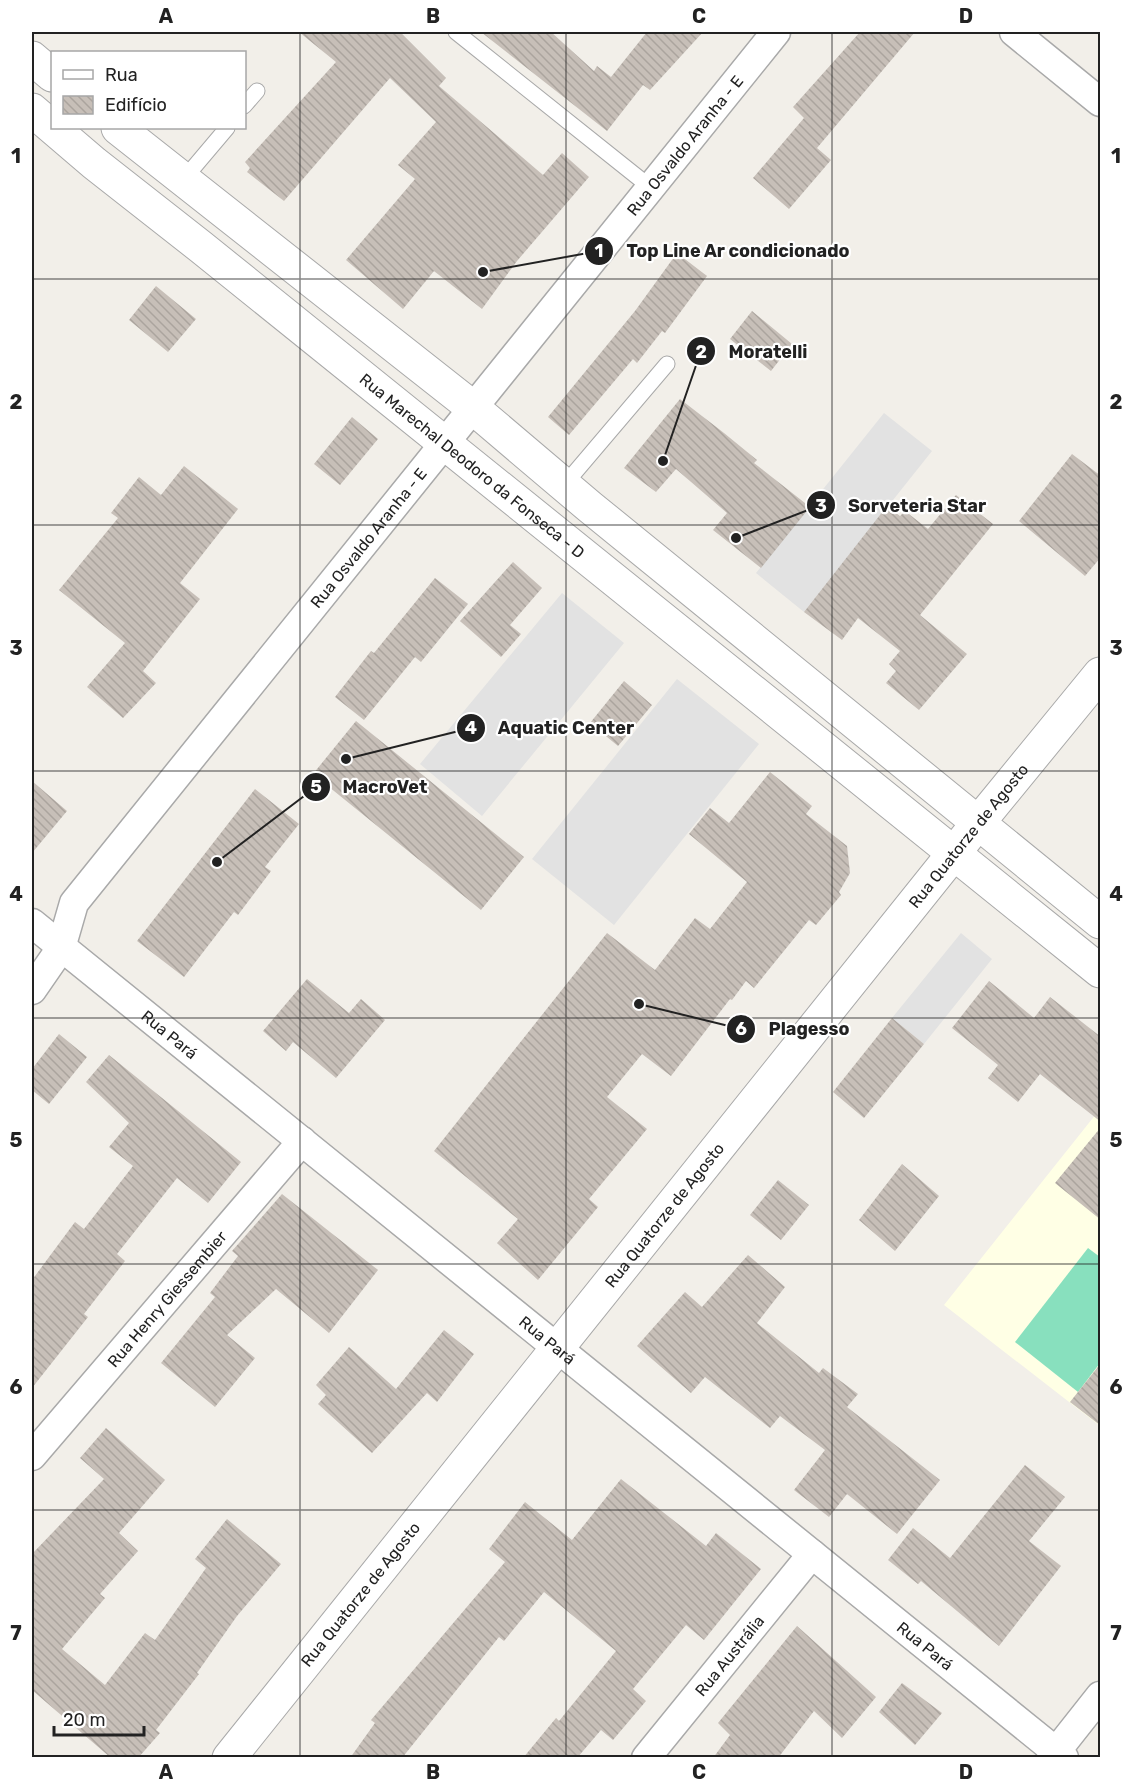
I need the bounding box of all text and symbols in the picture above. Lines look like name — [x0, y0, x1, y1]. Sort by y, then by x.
text: A — [159, 4, 174, 28]
text: B — [426, 4, 440, 28]
text: C — [692, 4, 706, 28]
text: D — [959, 4, 973, 28]
legend — [51, 51, 246, 129]
text: Rua — [105, 64, 138, 86]
street label: Rua Osvaldo Aranha - E — [623, 72, 747, 219]
text: Edifício — [105, 94, 167, 116]
text: 1 — [11, 144, 21, 168]
text: 1 — [1111, 144, 1121, 168]
callout: Top Line Ar condicionado — [584, 233, 861, 269]
text: 1 — [595, 240, 603, 262]
text: Top Line Ar condicionado — [626, 240, 850, 262]
callout: Moratelli — [686, 333, 819, 369]
text: 2 — [695, 341, 707, 363]
text: Moratelli — [728, 341, 808, 363]
street label: Rua Marechal Deodoro da Fonseca - D — [356, 369, 589, 562]
text: 2 — [10, 390, 23, 414]
text: 2 — [1110, 390, 1123, 414]
street label: Rua Osvaldo Aranha - E — [306, 464, 430, 612]
callout: Sorveteria Star — [806, 487, 998, 523]
text: 3 — [815, 495, 827, 517]
text: Sorveteria Star — [848, 495, 986, 517]
text: 3 — [9, 636, 23, 660]
text: 3 — [1109, 636, 1123, 660]
callout: Aquatic Center — [456, 710, 646, 746]
text: 4 — [465, 717, 477, 739]
text: Aquatic Center — [498, 717, 634, 739]
street label: Rua Quatorze de Agosto — [904, 760, 1032, 912]
callout: MacroVet — [301, 769, 440, 805]
text: 5 — [310, 776, 322, 798]
text: MacroVet — [343, 776, 427, 798]
text: 4 — [9, 882, 23, 906]
text: 4 — [1109, 882, 1123, 906]
street label: Rua Pará — [138, 1006, 201, 1063]
callout: Plagesso — [726, 1011, 861, 1047]
text: 6 — [735, 1018, 747, 1040]
text: Plagesso — [769, 1018, 849, 1040]
text: 5 — [10, 1128, 23, 1152]
text: 5 — [1110, 1128, 1123, 1152]
street label: Rua Quatorze de Agosto — [601, 1139, 728, 1291]
street label: Rua Henry Giessembier — [103, 1227, 230, 1371]
street label: Rua Pará — [516, 1312, 579, 1368]
text: 6 — [9, 1375, 23, 1399]
text: 6 — [1109, 1375, 1123, 1399]
street label: Rua Quatorze de Agosto — [297, 1518, 424, 1670]
street label: Rua Austrália — [691, 1611, 768, 1700]
street label: Rua Pará — [893, 1617, 957, 1674]
text: 7 — [10, 1621, 22, 1645]
text: 7 — [1110, 1621, 1122, 1645]
scale bar — [54, 1699, 144, 1737]
text: 20 m — [63, 1709, 105, 1731]
text: A — [159, 1760, 174, 1784]
text: B — [426, 1760, 440, 1784]
text: C — [692, 1760, 706, 1784]
text: D — [959, 1760, 973, 1784]

